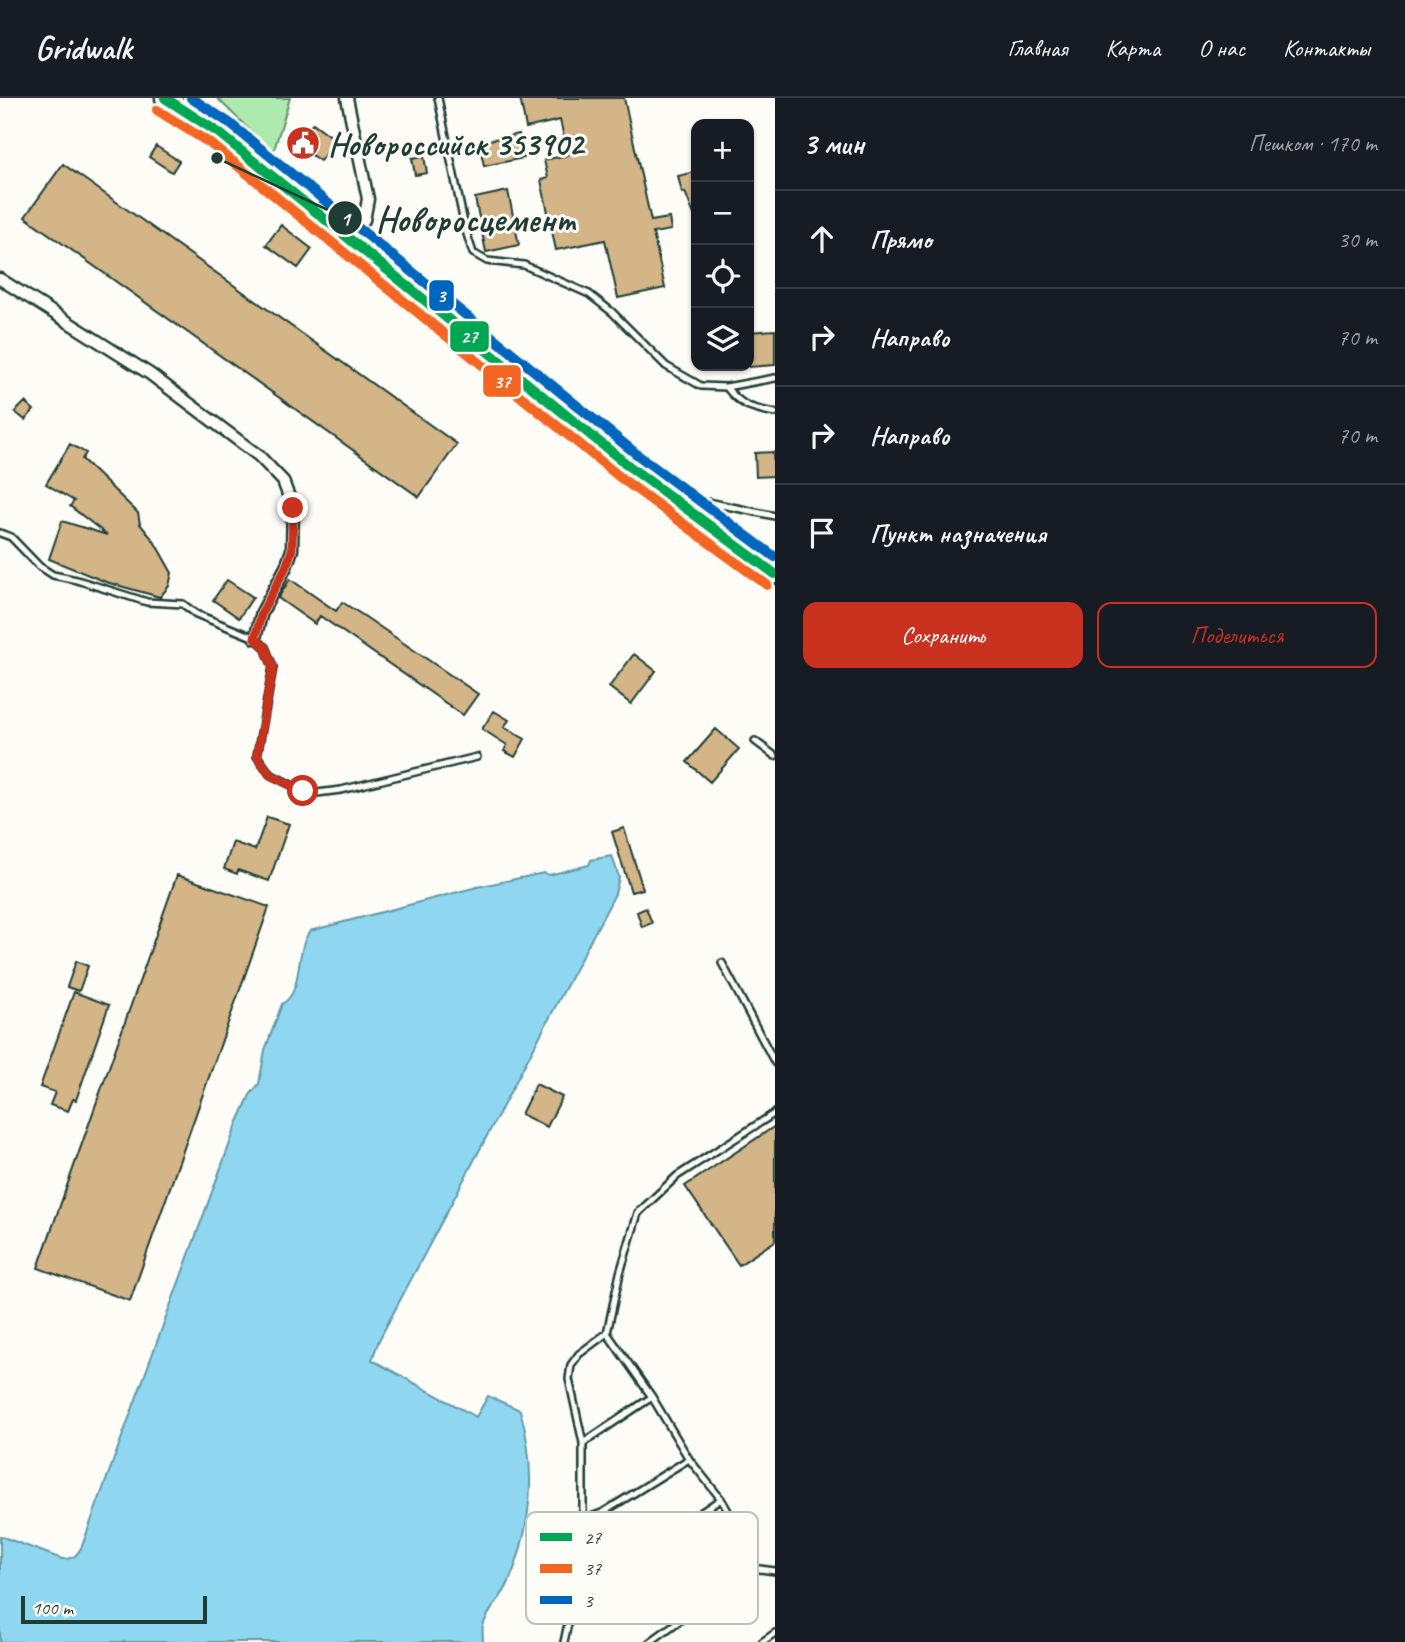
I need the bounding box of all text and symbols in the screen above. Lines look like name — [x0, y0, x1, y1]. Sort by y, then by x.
text: Gridwalk — [35, 27, 132, 69]
text: Главная — [1007, 33, 1068, 63]
text: Карта — [1106, 33, 1160, 63]
text: О нас — [1198, 33, 1245, 63]
text: Контакты — [1283, 33, 1370, 63]
map controls — [691, 119, 754, 371]
button: + — [691, 119, 754, 182]
place label: Новороссийск 353902 — [328, 123, 586, 165]
public building icon: Новороссийск 353902 — [284, 124, 322, 162]
text: 3 мин — [803, 125, 864, 163]
text: Пешком · 170 m — [1249, 129, 1377, 158]
button: − — [691, 182, 754, 245]
callout: Новоросцемент — [327, 190, 589, 246]
text: Новоросцемент — [376, 197, 577, 242]
text: 1 — [340, 206, 352, 232]
icon: ahead — [803, 220, 841, 258]
text: Прямо — [870, 223, 932, 256]
text: 30 m — [1338, 225, 1377, 254]
button: locate — [691, 245, 754, 308]
line badge: 3 — [428, 279, 455, 312]
text: 3 — [437, 284, 448, 308]
button: layers — [691, 308, 754, 371]
icon: right — [803, 318, 841, 356]
line badge: 27 — [449, 320, 490, 353]
text: Направо — [870, 321, 949, 354]
text: 70 m — [1338, 323, 1377, 352]
text: 27 — [460, 325, 480, 349]
line badge: 37 — [482, 364, 522, 398]
text: 37 — [493, 370, 513, 394]
icon: right — [803, 416, 841, 454]
text: Направо — [870, 419, 949, 452]
text: 70 m — [1338, 421, 1377, 450]
route end — [277, 492, 308, 523]
icon: arrive — [803, 514, 841, 552]
text: Пункт назначения — [870, 517, 1046, 550]
button: Сохранить — [803, 602, 1083, 668]
button: Поделиться — [1097, 602, 1377, 668]
route start — [287, 775, 318, 806]
legend — [526, 1512, 758, 1624]
text: 27 — [584, 1526, 603, 1550]
text: 37 — [584, 1557, 603, 1581]
text: 3 — [584, 1589, 594, 1613]
scale bar — [21, 1593, 206, 1625]
text: 100 m — [32, 1596, 73, 1620]

